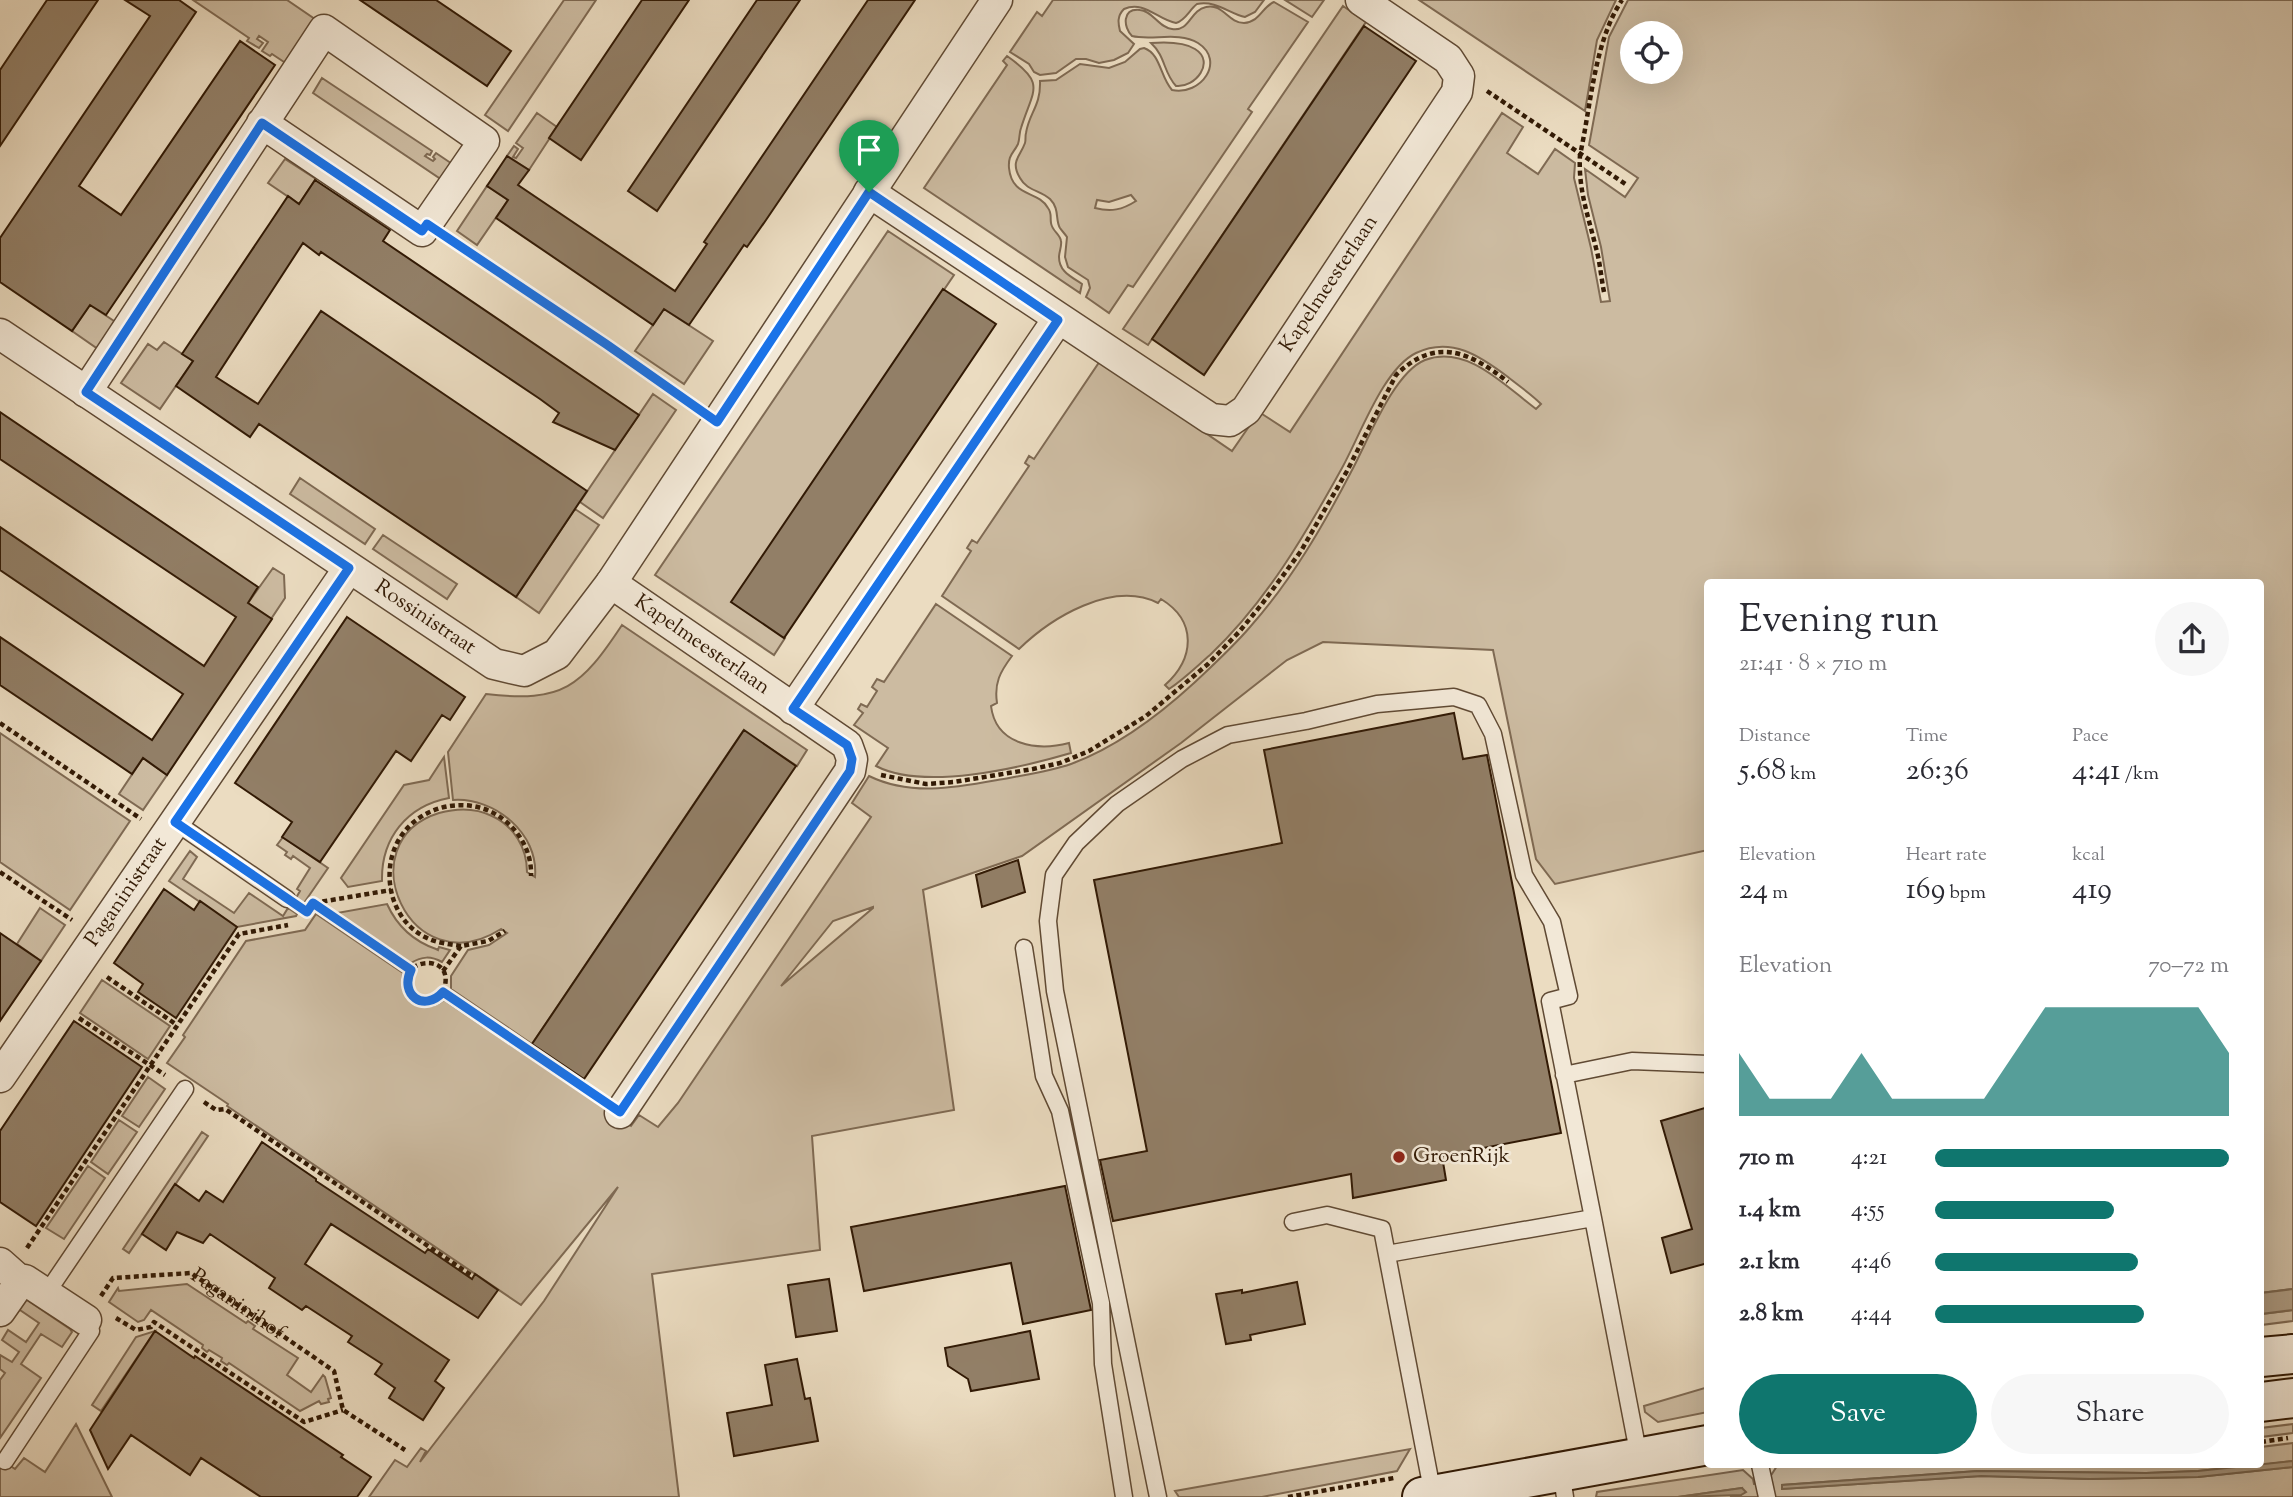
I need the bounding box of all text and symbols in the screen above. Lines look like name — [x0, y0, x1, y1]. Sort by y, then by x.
map controls — [1620, 21, 1683, 84]
button: locate — [1620, 21, 1683, 84]
pin — [839, 120, 899, 192]
icon: arrive — [850, 131, 888, 169]
street label: Kapelmeesterlaan — [1273, 209, 1386, 359]
street label: Rossinistraat — [368, 573, 482, 663]
street label: Kapelmeesterlaan — [628, 588, 776, 703]
text: Evening run — [1739, 595, 1939, 649]
button: share — [2155, 602, 2229, 676]
text: 21:41 · 8 × 710 m — [1739, 648, 1887, 681]
text: Distance — [1739, 723, 1811, 750]
text: Time — [1906, 723, 1948, 750]
text: Pace — [2072, 723, 2109, 750]
text: 5.68 — [1739, 750, 1786, 793]
text: 26:36 — [1906, 750, 1969, 793]
text: 4:41 — [2072, 750, 2121, 793]
text: km — [1786, 761, 1816, 788]
text: /km — [2121, 761, 2159, 788]
street label: Paganinistraat — [78, 831, 175, 953]
text: Elevation — [1739, 842, 1816, 869]
text: Heart rate — [1906, 842, 1987, 869]
text: kcal — [2072, 842, 2105, 869]
text: 24 — [1739, 869, 1768, 912]
text: 169 — [1906, 869, 1945, 912]
text: 419 — [2072, 869, 2112, 912]
text: m — [1768, 880, 1788, 907]
text: bpm — [1945, 880, 1986, 907]
text: Elevation — [1739, 950, 1832, 983]
text: 70–72 m — [2148, 950, 2229, 983]
place label: GroenRijk — [1413, 1142, 1511, 1172]
text: 710 m — [1739, 1142, 1794, 1175]
text: 4:21 — [1851, 1142, 1887, 1175]
marker: GroenRijk — [1391, 1149, 1407, 1165]
text: 1.4 km — [1739, 1194, 1801, 1227]
text: 4:55 — [1851, 1194, 1885, 1227]
text: 2.1 km — [1739, 1246, 1800, 1279]
text: 4:46 — [1851, 1246, 1891, 1279]
street label: Paganinihof — [184, 1262, 292, 1349]
text: 2.8 km — [1739, 1298, 1804, 1331]
text: 4:44 — [1851, 1298, 1892, 1331]
button: Save — [1739, 1374, 1977, 1454]
button: Share — [1991, 1374, 2229, 1454]

